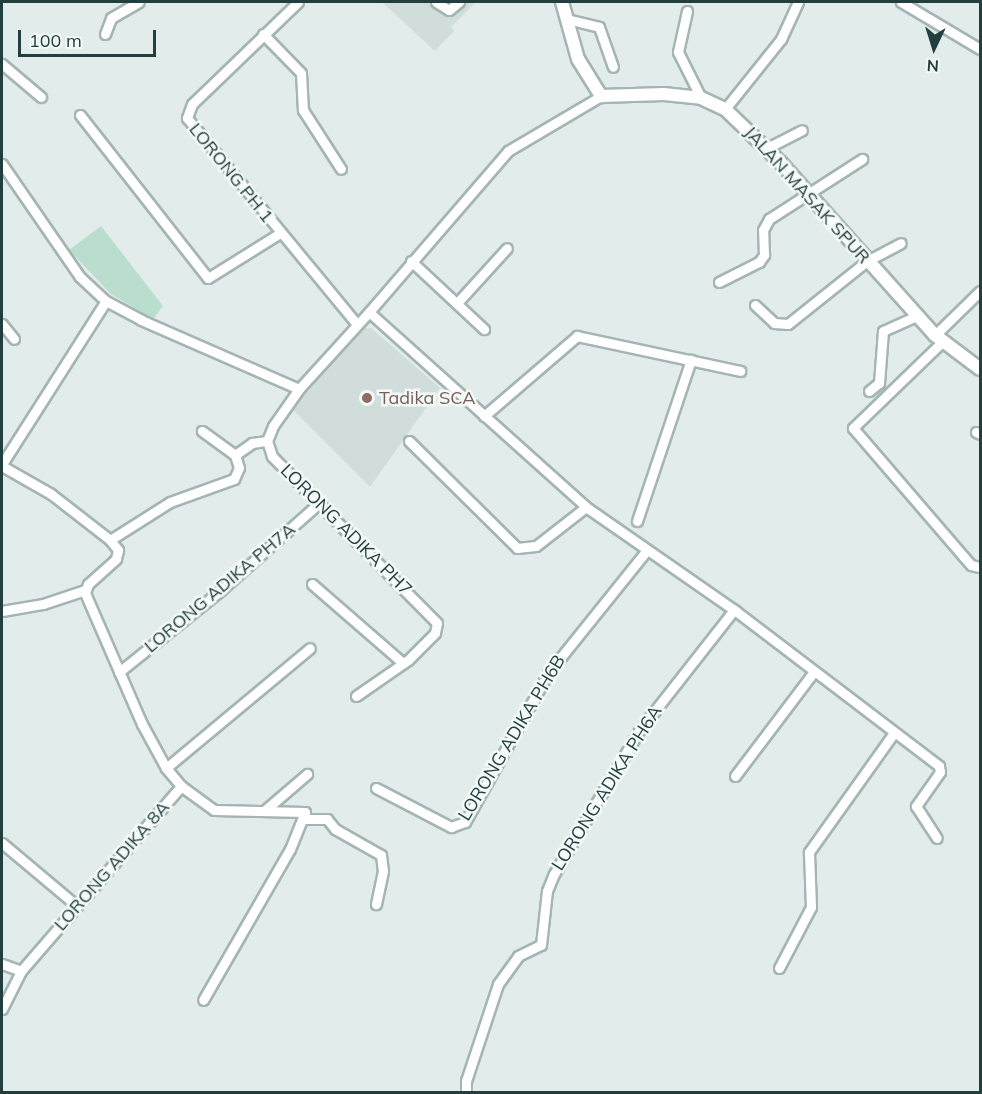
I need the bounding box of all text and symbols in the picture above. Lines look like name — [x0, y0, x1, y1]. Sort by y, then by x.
scale bar — [21, 18, 159, 56]
north arrow — [904, 18, 964, 78]
text: 100 m — [29, 29, 82, 52]
text: N — [926, 56, 939, 76]
street label: LORONG PH 1 — [184, 119, 278, 227]
street label: JALAN MASAK SPUR — [740, 122, 874, 268]
place label: Tadika SCA — [379, 387, 475, 409]
marker: Tadika SCA — [360, 391, 374, 405]
street label: LORONG ADIKA PH7 — [276, 460, 416, 600]
street label: LORONG ADIKA PH7A — [140, 519, 300, 657]
street label: LORONG ADIKA PH6B — [454, 651, 570, 825]
street label: LORONG ADIKA PH6A — [547, 702, 667, 874]
street label: LORONG ADIKA 8A — [50, 797, 174, 935]

